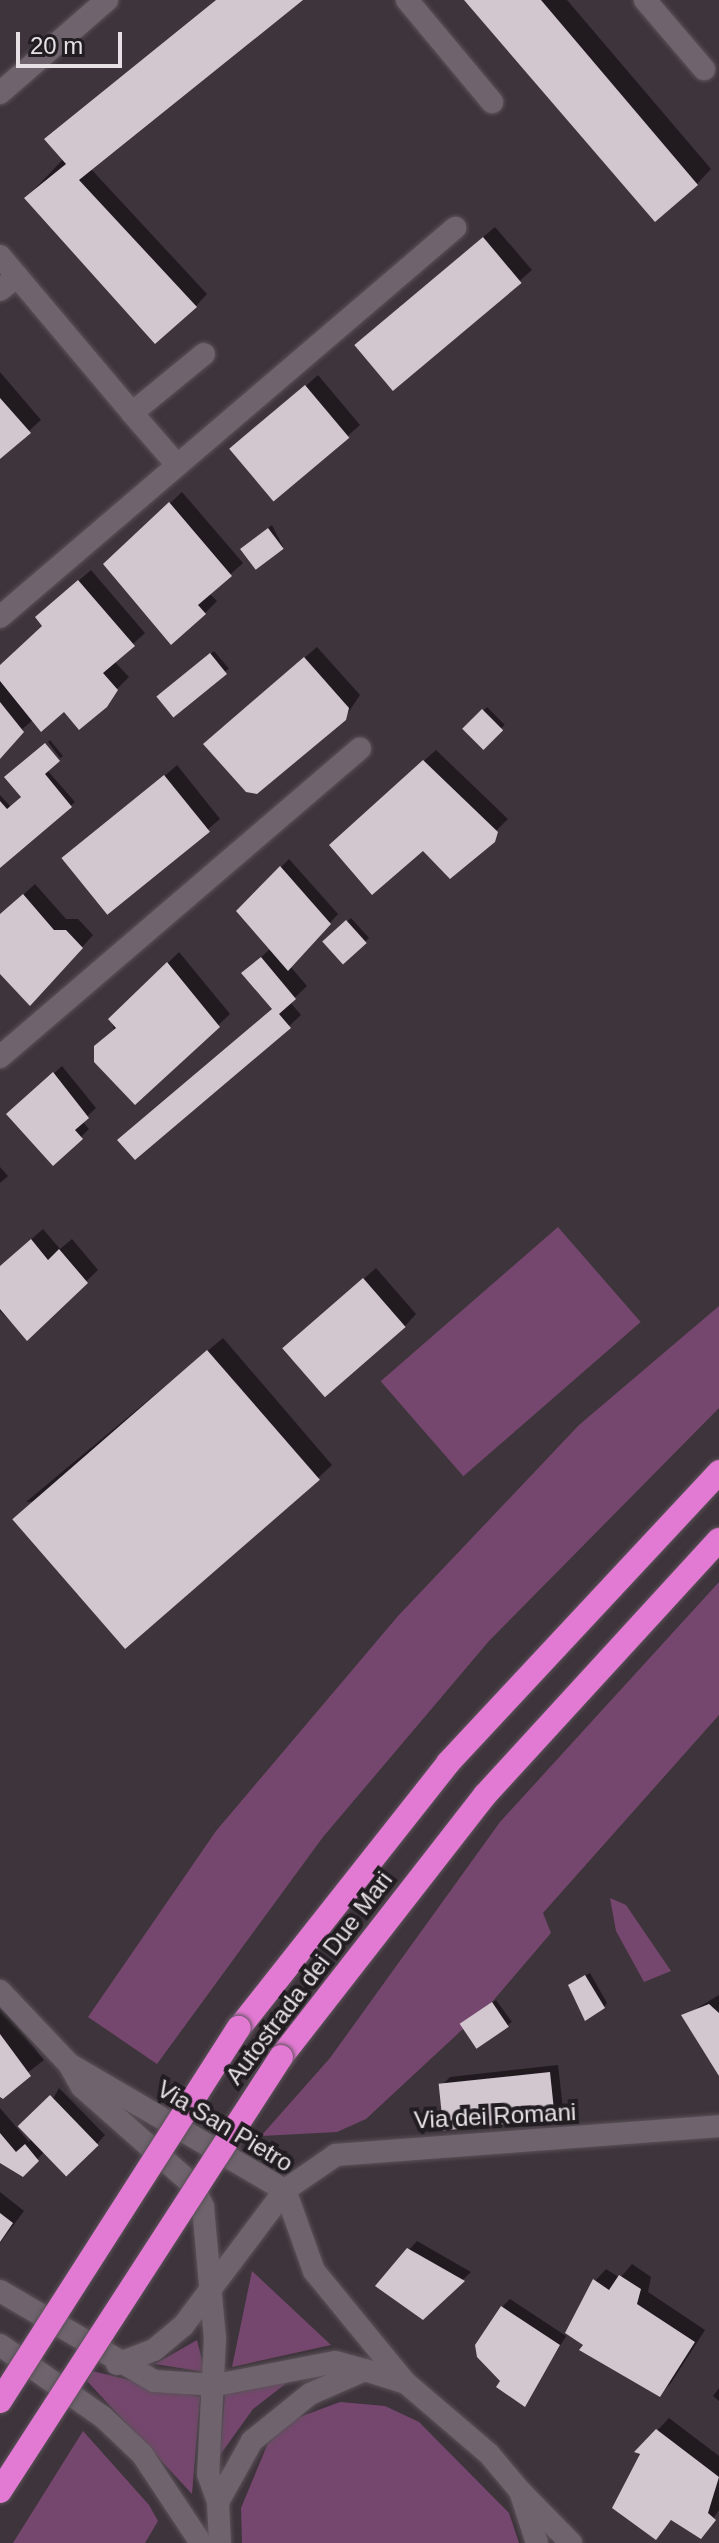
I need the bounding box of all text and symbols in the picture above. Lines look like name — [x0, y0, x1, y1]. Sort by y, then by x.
scale bar — [20, 16, 126, 66]
text: 20 m — [30, 32, 83, 59]
street label: Autostrada dei Due Mari — [220, 1866, 398, 2090]
street label: Via San Pietro — [152, 2074, 298, 2178]
street label: Via dei Romani — [413, 2097, 577, 2135]

